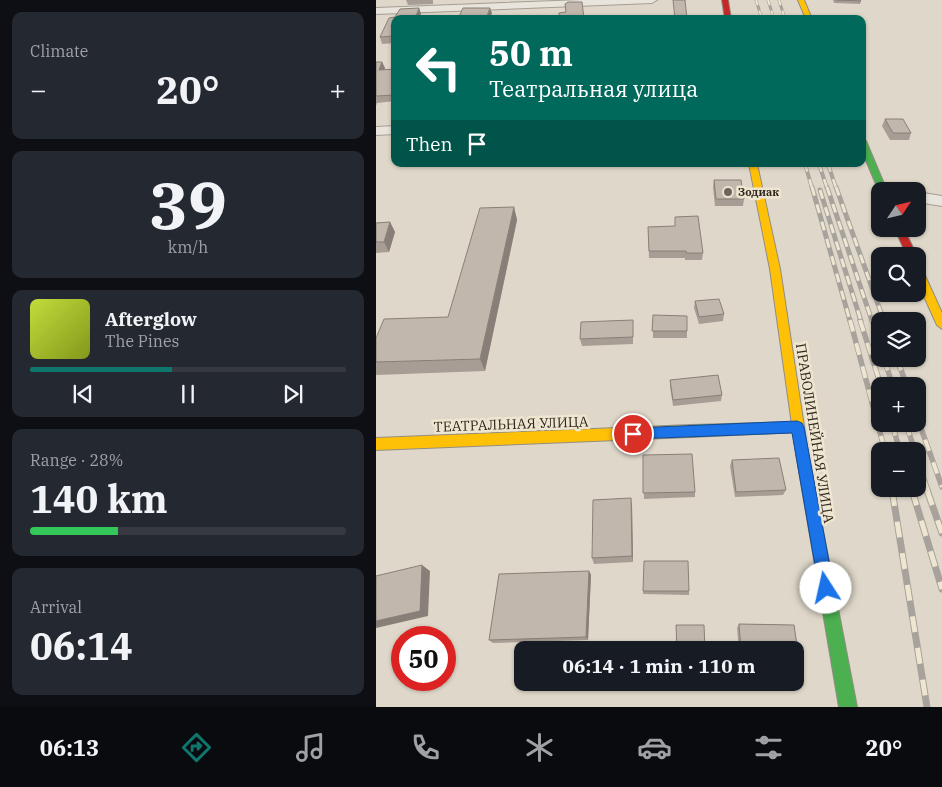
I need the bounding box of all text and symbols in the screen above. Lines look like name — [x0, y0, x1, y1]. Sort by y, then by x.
text: 50 m — [489, 30, 573, 76]
icon: left — [406, 35, 471, 100]
text: Climate — [30, 41, 88, 61]
text: 20° — [156, 65, 220, 114]
text: − — [30, 71, 47, 108]
text: + — [329, 71, 346, 108]
text: Театральная улица — [489, 74, 698, 103]
icon: arrive — [463, 130, 491, 158]
text: Then — [406, 132, 453, 156]
text: 39 — [149, 162, 227, 247]
north arrow — [871, 182, 926, 238]
map controls — [871, 182, 926, 497]
place label: Зодиак — [738, 185, 779, 199]
marker: Зодиак — [722, 186, 734, 198]
text: km/h — [168, 237, 208, 257]
button: search — [871, 247, 926, 302]
text: Afterglow — [105, 307, 197, 331]
button: layers — [871, 312, 926, 367]
text: The Pines — [105, 331, 179, 351]
street label: ПРАВОЛИНЕЙНАЯ УЛИЦА — [792, 342, 838, 525]
button: + — [871, 377, 926, 432]
icon: previous — [69, 380, 97, 408]
icon: pause — [174, 380, 202, 408]
icon: next — [279, 380, 307, 408]
street label: ТЕАТРАЛЬНАЯ УЛИЦА — [433, 412, 589, 436]
pin — [612, 413, 654, 455]
icon: arrive — [619, 420, 647, 448]
button: − — [871, 442, 926, 497]
text: Range · 28% — [30, 450, 123, 470]
text: 140 km — [30, 474, 168, 523]
position arrow — [799, 561, 851, 613]
text: Arrival — [30, 597, 82, 617]
text: 06:14 — [30, 621, 133, 670]
speed limit sign: 50 — [391, 626, 456, 691]
text: 06:14 · 1 min · 110 m — [563, 654, 755, 678]
icon: directions — [179, 730, 214, 765]
icon: music — [293, 730, 328, 765]
icon: phone — [408, 730, 443, 765]
icon: climate — [522, 730, 557, 765]
icon: car — [637, 730, 672, 765]
icon: filters — [751, 730, 786, 765]
text: 06:13 — [40, 733, 99, 762]
text: 20° — [865, 733, 902, 762]

